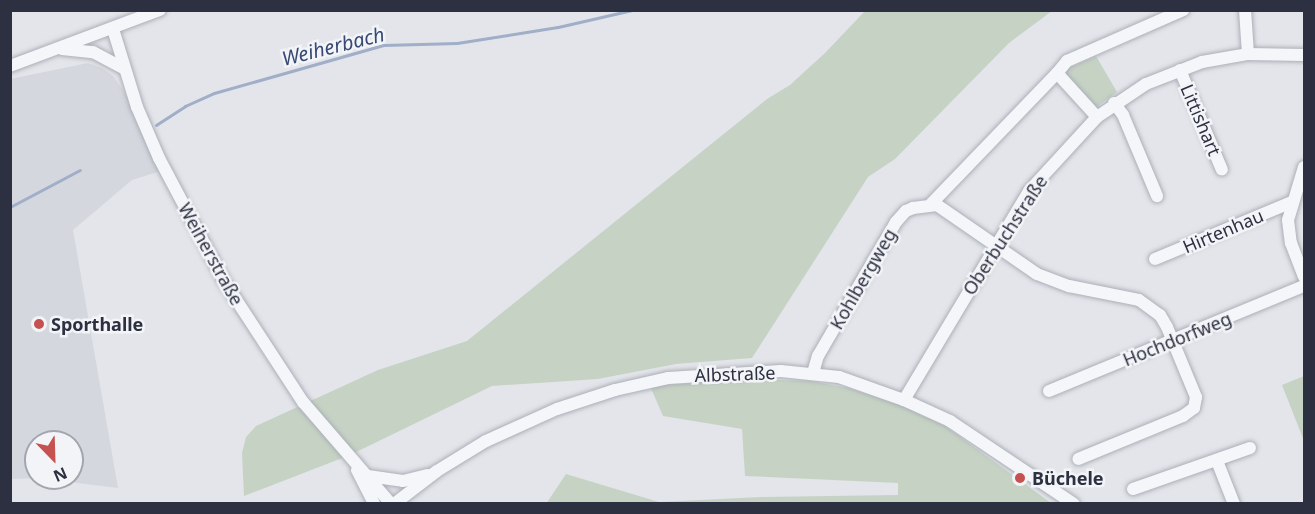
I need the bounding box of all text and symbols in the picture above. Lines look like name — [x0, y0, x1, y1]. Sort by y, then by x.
water label: Weiherbach — [279, 22, 387, 70]
street label: Littishart — [1176, 81, 1226, 159]
street label: Oberbuchstraße — [958, 171, 1052, 299]
street label: Weiherstraße — [174, 199, 248, 309]
street label: Hirtenhau — [1179, 204, 1267, 258]
street label: Kohlbergweg — [825, 225, 901, 333]
street label: Hochdorfweg — [1120, 307, 1234, 371]
place label: Sporthalle — [51, 313, 143, 335]
marker: Sporthalle — [32, 317, 46, 331]
street label: Albstraße — [694, 362, 776, 386]
north arrow — [24, 430, 84, 490]
text: N — [50, 462, 71, 487]
place label: Büchele — [1032, 467, 1104, 489]
marker: Büchele — [1013, 471, 1027, 485]

